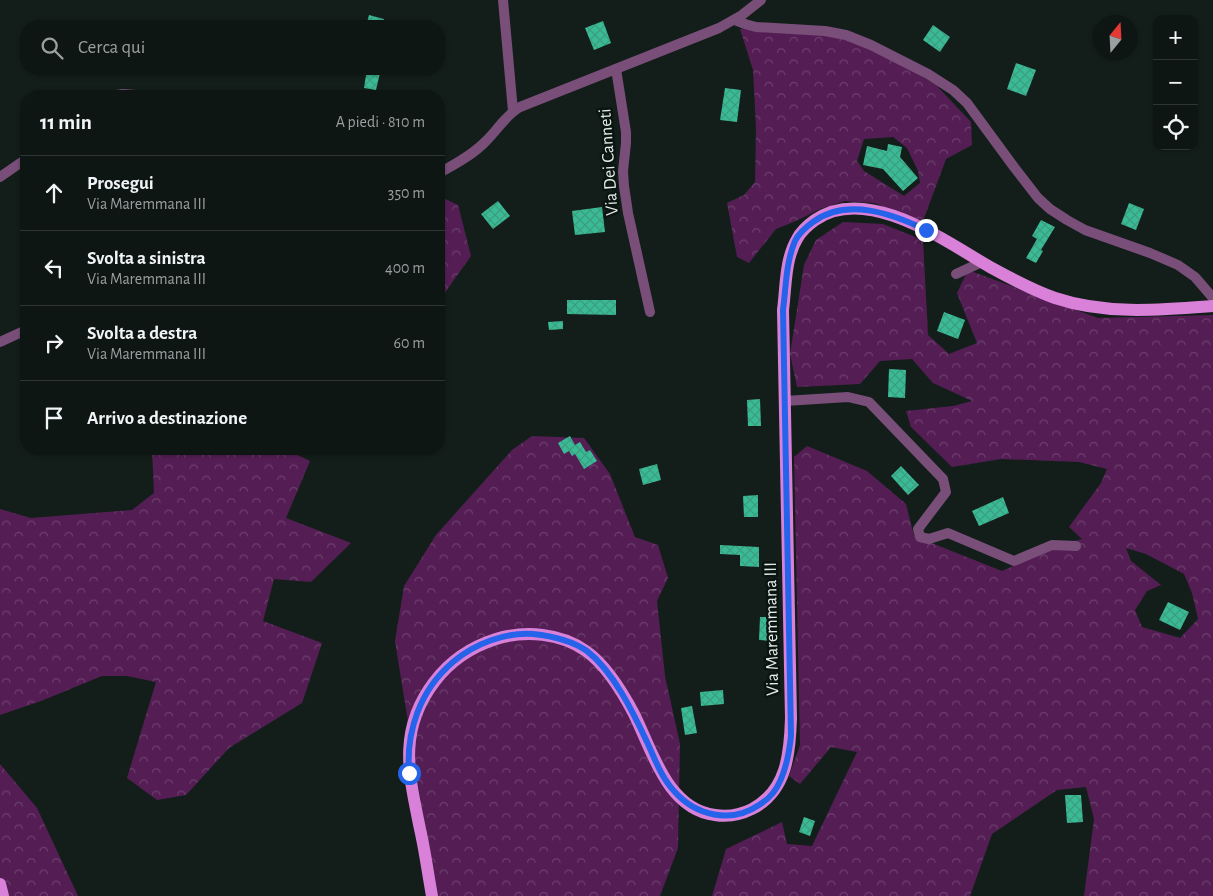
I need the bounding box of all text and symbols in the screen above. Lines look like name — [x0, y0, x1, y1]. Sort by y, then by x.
north arrow — [1093, 15, 1138, 60]
map controls — [1153, 15, 1198, 150]
button: + — [1153, 15, 1198, 60]
search box — [20, 20, 445, 75]
icon: search — [38, 34, 66, 62]
text: Cerca qui — [78, 38, 145, 57]
button: − — [1153, 60, 1198, 105]
button: locate — [1153, 105, 1198, 150]
street label: Via Dei Canneti — [596, 108, 622, 216]
text: 11 min — [40, 112, 92, 133]
text: A piedi · 810 m — [336, 114, 425, 130]
text: Prosegui — [87, 174, 154, 193]
icon: ahead — [40, 179, 68, 207]
text: 350 m — [388, 185, 425, 201]
text: Via Maremmana III — [87, 196, 206, 212]
route end — [915, 219, 938, 242]
text: Svolta a sinistra — [87, 249, 206, 268]
icon: left — [40, 254, 68, 282]
text: 400 m — [385, 260, 425, 276]
text: Via Maremmana III — [87, 271, 206, 287]
text: Svolta a destra — [87, 324, 197, 343]
icon: right — [40, 329, 68, 357]
text: 60 m — [394, 335, 425, 351]
text: Via Maremmana III — [87, 346, 206, 362]
icon: arrive — [40, 404, 68, 432]
text: Arrivo a destinazione — [87, 409, 247, 428]
street label: Via Maremmana III — [762, 562, 782, 696]
route start — [398, 762, 421, 785]

